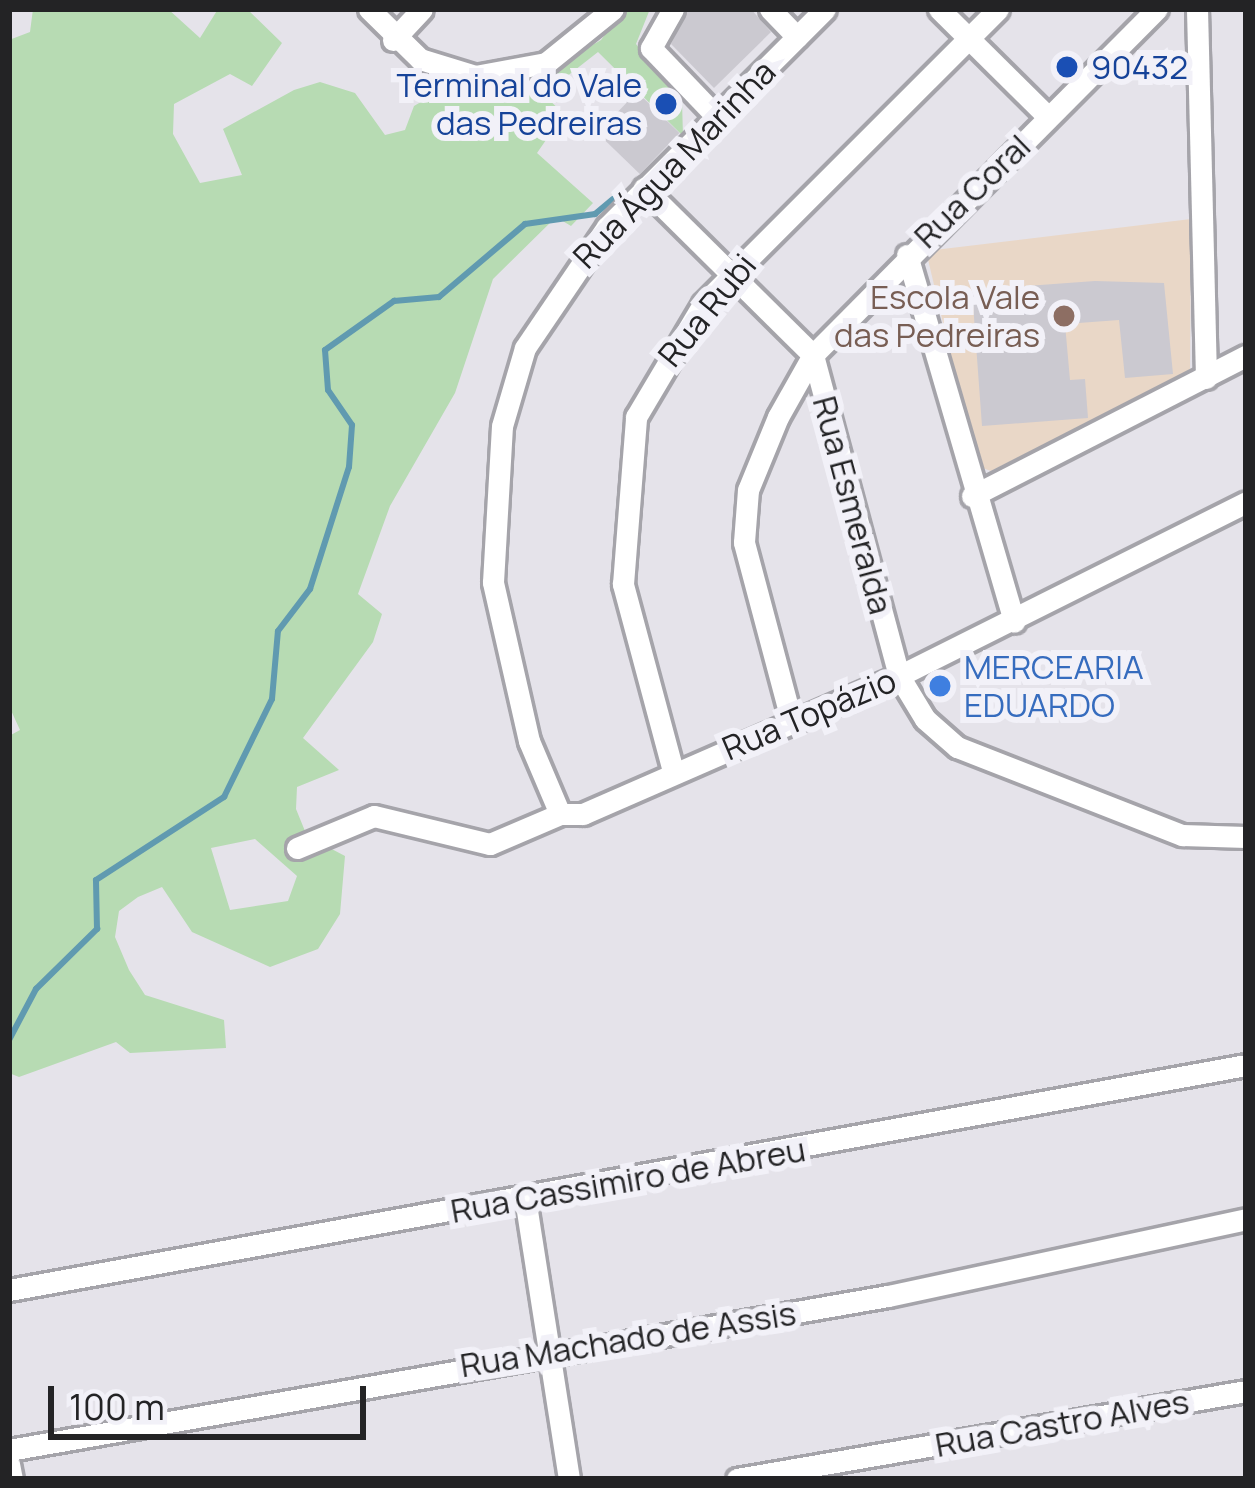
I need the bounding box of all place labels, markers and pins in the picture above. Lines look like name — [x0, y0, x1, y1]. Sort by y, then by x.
place label: 90432 — [1091, 47, 1188, 87]
marker: 90432 — [1054, 54, 1080, 80]
place label: Terminal do Vale das Pedreiras — [396, 65, 642, 143]
marker: Terminal do Vale das Pedreiras — [653, 91, 679, 117]
place label: Escola Vale das Pedreiras — [834, 277, 1040, 355]
marker: Escola Vale das Pedreiras — [1051, 303, 1077, 329]
place label: MERCEARIA EDUARDO — [964, 647, 1144, 725]
marker: MERCEARIA EDUARDO — [927, 673, 953, 699]

